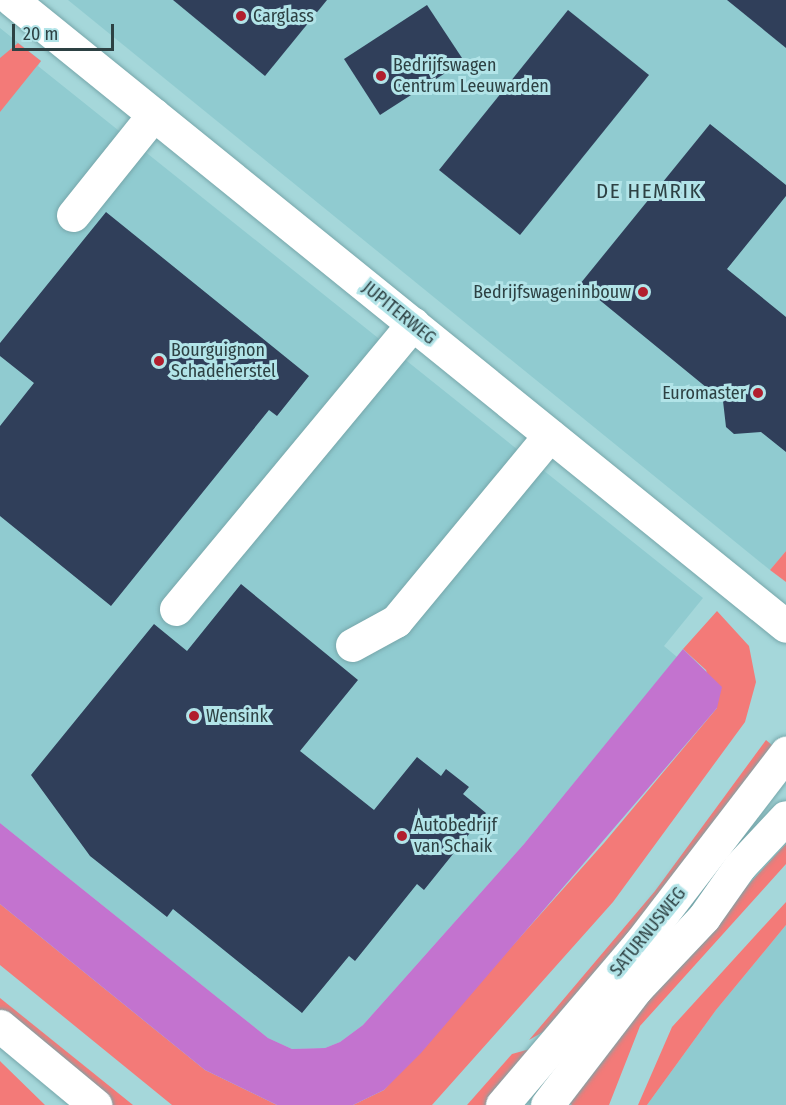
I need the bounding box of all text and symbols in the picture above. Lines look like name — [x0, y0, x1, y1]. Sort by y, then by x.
place label: Carglass — [253, 5, 314, 27]
marker: Carglass — [234, 9, 248, 23]
scale bar — [15, 12, 117, 50]
text: 20 m — [23, 23, 58, 45]
place label: Bedrijfswagen Centrum Leeuwarden — [393, 55, 549, 98]
marker: Bedrijfswagen Centrum Leeuwarden — [374, 69, 388, 83]
district label: DE HEMRIK — [596, 178, 702, 204]
street label: JUPITERWEG — [358, 277, 440, 349]
place label: Bedrijfswageninbouw — [473, 281, 631, 303]
marker: Bedrijfswageninbouw — [636, 285, 650, 299]
place label: Bourguignon Schadeherstel — [171, 340, 276, 382]
marker: Bourguignon Schadeherstel — [152, 354, 166, 368]
place label: Euromaster — [662, 382, 746, 404]
marker: Euromaster — [751, 386, 765, 400]
place label: Wensink — [206, 705, 268, 727]
marker: Wensink — [187, 709, 201, 723]
place label: Autobedrijf van Schaik — [414, 815, 497, 858]
marker: Autobedrijf van Schaik — [395, 829, 409, 843]
street label: SATURNUSWEG — [606, 883, 690, 981]

